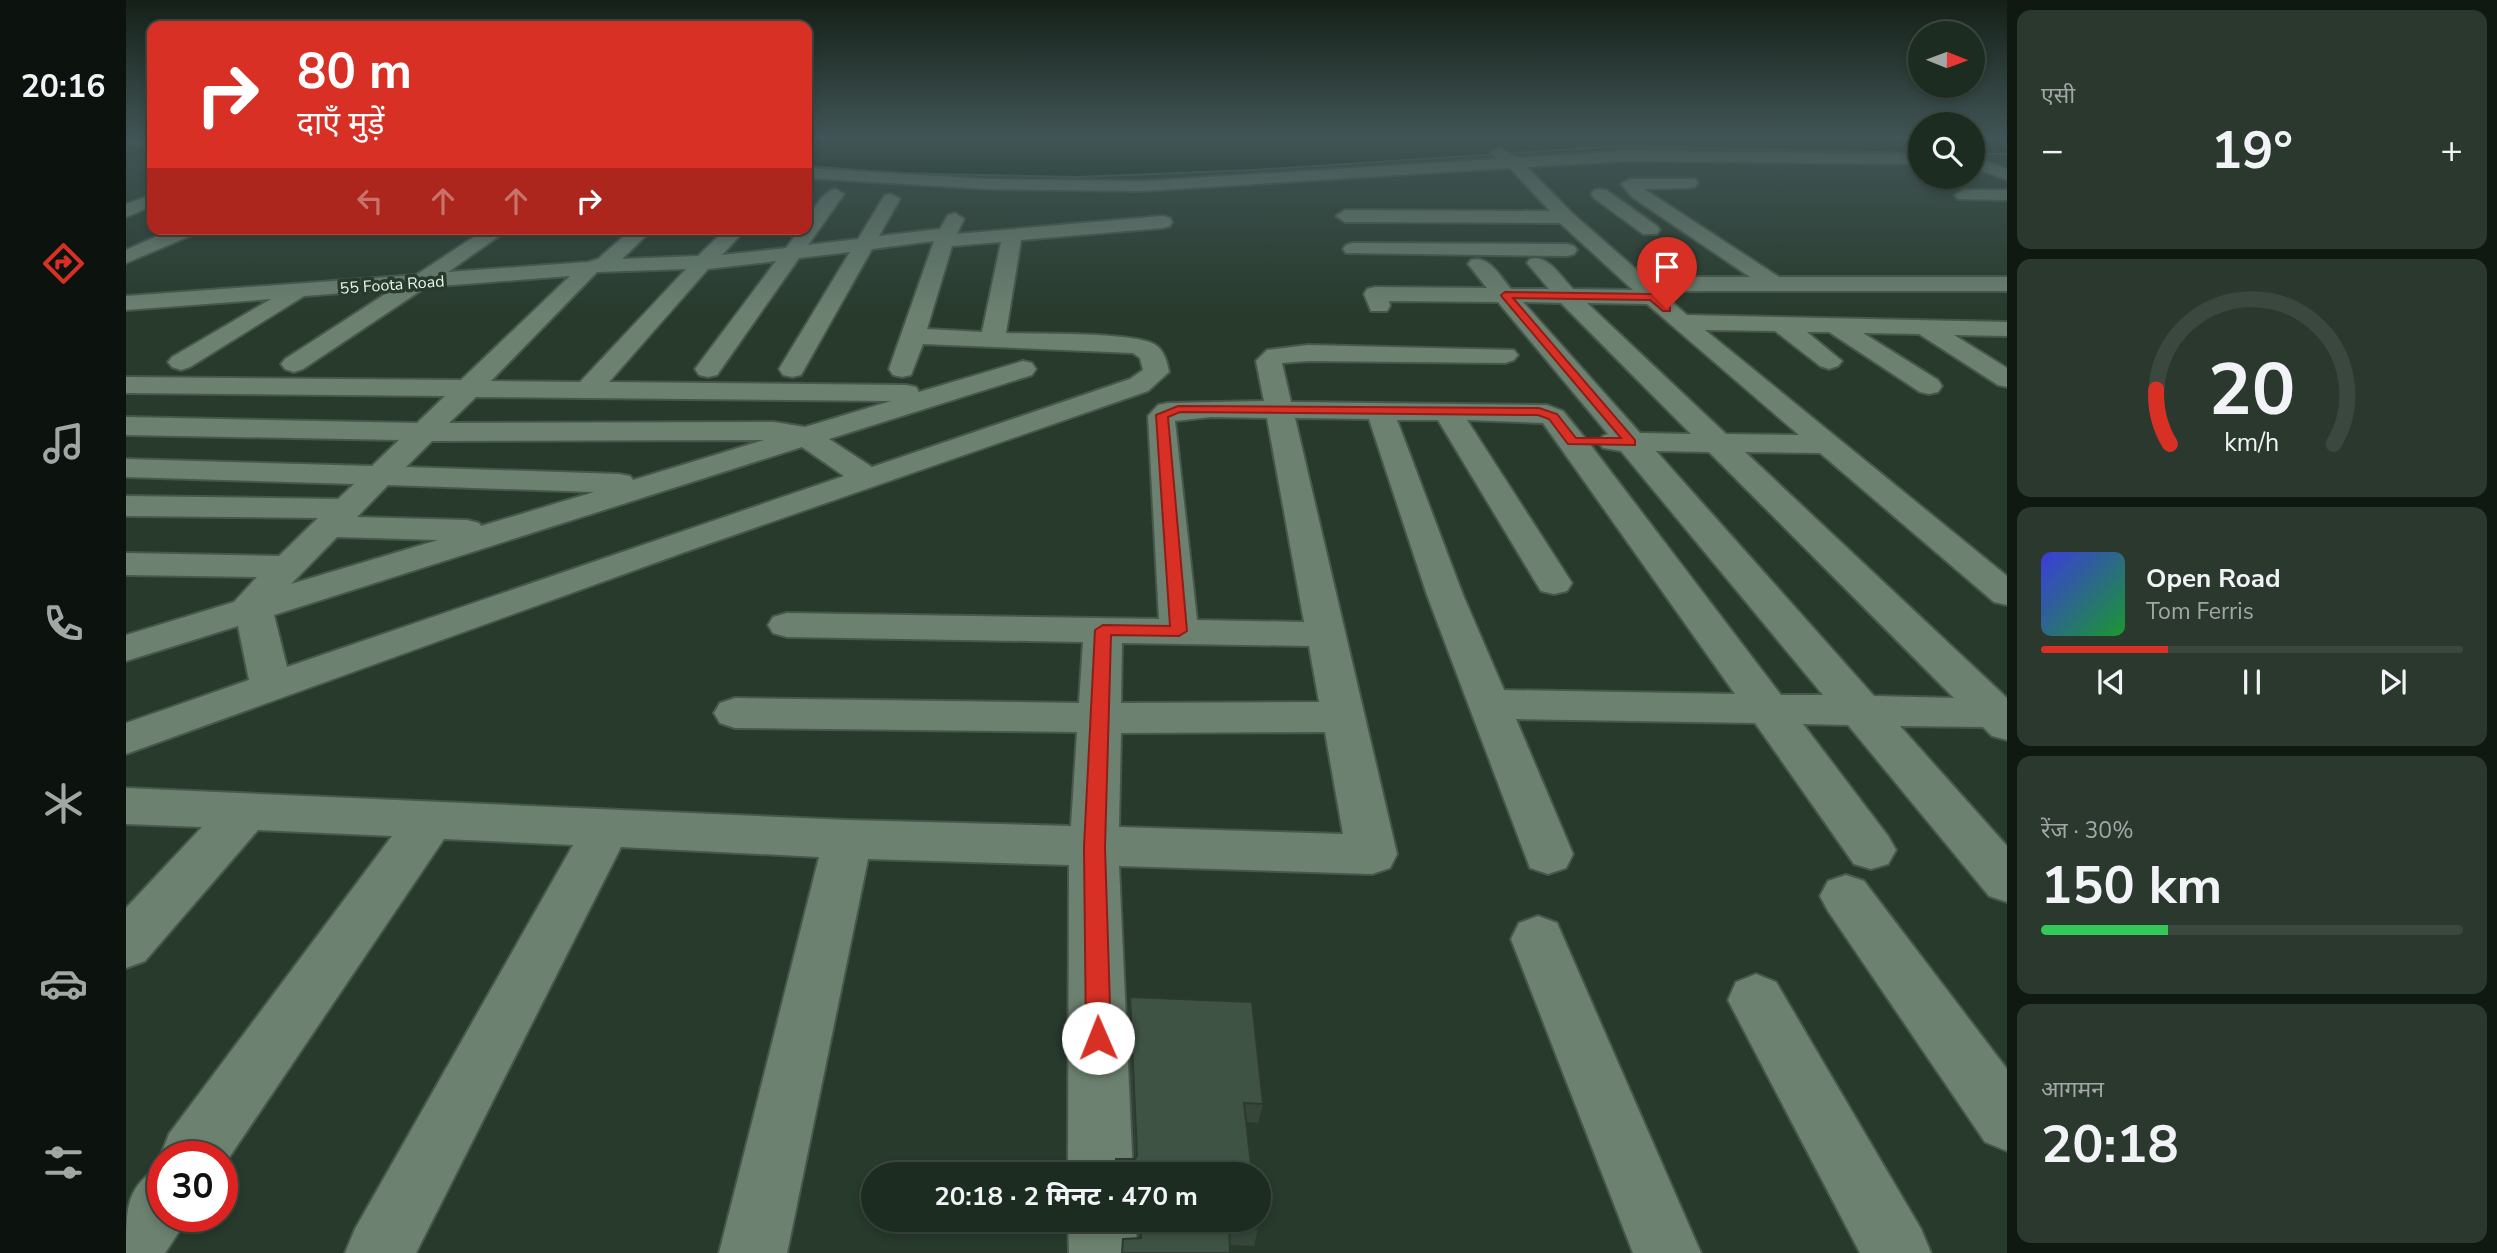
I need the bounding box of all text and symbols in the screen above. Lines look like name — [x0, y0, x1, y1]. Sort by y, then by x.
north arrow — [1908, 21, 1984, 98]
map controls — [1908, 21, 1985, 189]
text: 80 m — [297, 38, 412, 105]
icon: right — [182, 49, 273, 140]
text: 20:16 — [21, 65, 105, 108]
text: एसी — [2041, 80, 2075, 111]
text: दाएँ मुड़ें — [297, 102, 384, 145]
button: search — [1908, 112, 1985, 189]
text: 19° — [2211, 115, 2293, 186]
text: − — [2041, 125, 2064, 176]
text: + — [2440, 125, 2463, 176]
icon: left — [351, 182, 389, 220]
icon: ahead — [424, 182, 462, 220]
icon: ahead — [497, 182, 535, 220]
icon: right — [570, 182, 608, 220]
pin — [1637, 237, 1697, 309]
icon: directions — [39, 239, 88, 288]
icon: arrive — [1648, 248, 1686, 286]
street label: 55 Foota Road — [339, 270, 445, 300]
text: 20 — [2208, 340, 2296, 440]
icon: music — [39, 419, 88, 468]
text: km/h — [2224, 426, 2280, 460]
text: Open Road — [2146, 561, 2281, 596]
text: Tom Ferris — [2146, 596, 2254, 627]
icon: phone — [39, 599, 88, 648]
icon: previous — [2092, 663, 2130, 701]
icon: pause — [2233, 663, 2271, 701]
icon: next — [2374, 663, 2412, 701]
icon: climate — [39, 779, 88, 828]
text: रेंज · 30% — [2041, 815, 2134, 846]
text: 150 km — [2041, 850, 2222, 921]
icon: car — [39, 959, 88, 1008]
position arrow — [1061, 1001, 1135, 1075]
text: आगमन — [2041, 1074, 2104, 1105]
text: 20:18 — [2041, 1109, 2179, 1180]
icon: filters — [39, 1138, 88, 1187]
speed limit sign: 30 — [147, 1141, 238, 1232]
text: 20:18 · 2 मिनट · 470 m — [934, 1179, 1198, 1214]

